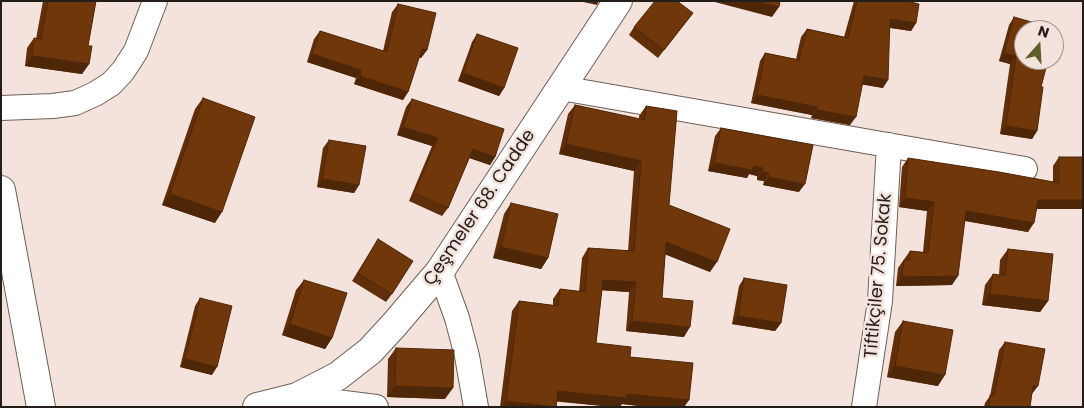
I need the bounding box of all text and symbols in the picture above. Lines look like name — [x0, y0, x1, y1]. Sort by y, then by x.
north arrow — [1014, 20, 1064, 70]
text: N — [1035, 21, 1052, 43]
street label: Çeşmeler 68. Cadde — [420, 126, 540, 290]
street label: Tiftikçiler 75. Sokak — [861, 193, 897, 359]

